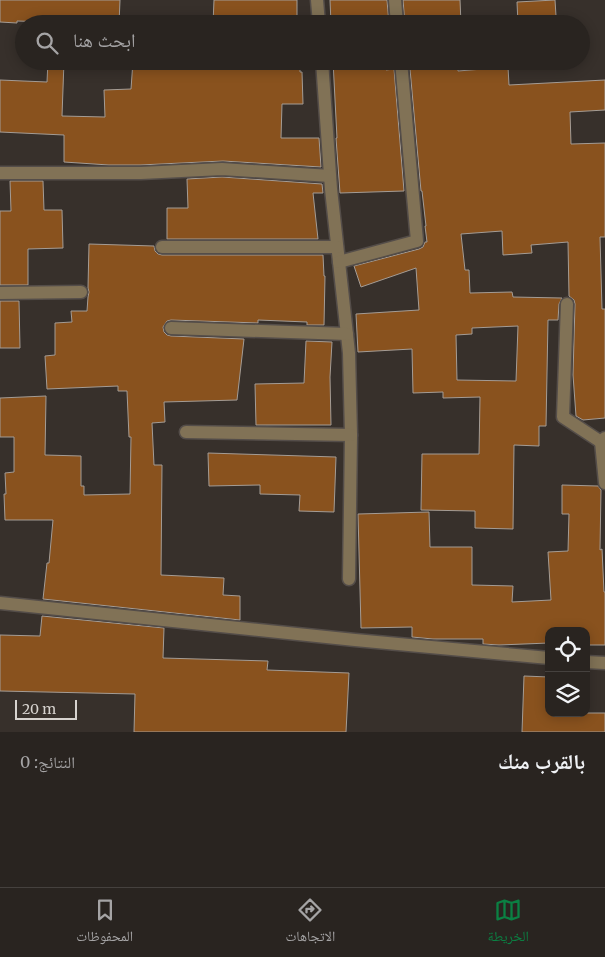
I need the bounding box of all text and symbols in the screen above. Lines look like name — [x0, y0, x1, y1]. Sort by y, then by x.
search box — [15, 15, 590, 70]
text: ابحث هنا — [73, 28, 135, 52]
icon: search — [33, 29, 61, 57]
map controls — [545, 627, 590, 717]
button: locate — [545, 627, 590, 672]
button: layers — [545, 672, 590, 717]
scale bar — [15, 697, 78, 720]
text: 20 m — [22, 700, 56, 718]
text: بالقرب منك — [498, 748, 585, 775]
text: النتائج: 0 — [20, 752, 75, 772]
tab: المحفوظات — [76, 896, 133, 950]
tab: الاتجاهات — [286, 896, 335, 950]
tab: الخريطة — [488, 896, 529, 950]

